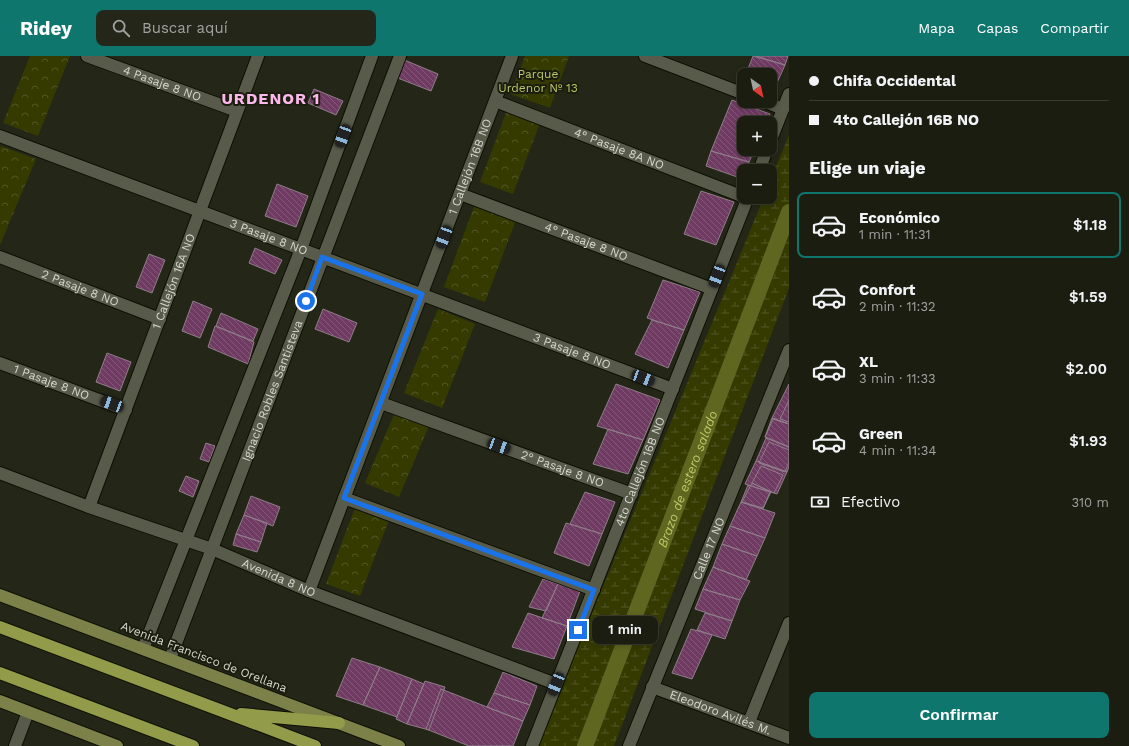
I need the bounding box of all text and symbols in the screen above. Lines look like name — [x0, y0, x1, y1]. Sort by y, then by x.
search box — [96, 10, 376, 46]
text: Ridey — [20, 17, 72, 40]
icon: search — [110, 17, 132, 39]
text: Buscar aquí — [142, 19, 228, 37]
text: Mapa — [918, 20, 955, 36]
text: Capas — [977, 20, 1018, 36]
text: Compartir — [1040, 20, 1109, 36]
street label: 4 Pasaje 8 NO — [121, 63, 203, 104]
park label: Parque Urdenor Nº 13 — [498, 67, 578, 95]
north arrow — [737, 68, 777, 108]
map controls — [737, 68, 777, 204]
text: Chifa Occidental — [833, 72, 956, 90]
district label: URDENOR 1 — [222, 89, 320, 108]
text: 4to Callejón 16B NO — [833, 111, 979, 129]
button: + — [737, 116, 777, 156]
street label: 1 Callejón 16B NO — [446, 117, 495, 216]
car — [333, 123, 353, 149]
street label: 4° Pasaje 8A NO — [572, 125, 666, 173]
text: Elige un viaje — [809, 157, 926, 178]
button: − — [737, 164, 777, 204]
icon: car — [811, 207, 847, 243]
text: Económico — [859, 209, 940, 227]
street label: 3 Pasaje 8 NO — [228, 216, 309, 258]
text: $1.18 — [1073, 216, 1107, 234]
street label: 4° Pasaje 8 NO — [543, 220, 630, 264]
car — [434, 224, 454, 250]
text: 1 min · 11:31 — [859, 227, 931, 242]
street label: 1 Callejón 16A NO — [149, 231, 198, 331]
car — [707, 263, 727, 289]
street label: 2 Pasaje 8 NO — [39, 267, 121, 309]
icon: car — [811, 279, 847, 315]
text: Confort — [859, 281, 915, 299]
text: $1.59 — [1069, 288, 1107, 306]
route start — [297, 292, 315, 310]
text: 2 min · 11:32 — [859, 299, 936, 314]
street label: Ignacio Robles Santisteva — [239, 318, 306, 463]
street label: 3 Pasaje 8 NO — [531, 330, 613, 372]
icon: car — [811, 351, 847, 387]
text: XL — [859, 353, 878, 371]
text: $2.00 — [1066, 360, 1107, 378]
street label: 1 Pasaje 8 NO — [12, 362, 91, 403]
car — [630, 368, 656, 388]
text: 3 min · 11:33 — [859, 371, 936, 386]
car — [99, 394, 125, 414]
water label: Brazo de estero salado — [655, 408, 720, 550]
street label: 4to Callejón 16B NO — [612, 415, 668, 528]
icon: car — [811, 423, 847, 459]
text: Green — [859, 425, 903, 443]
text: $1.93 — [1069, 432, 1107, 450]
car — [486, 436, 512, 456]
text: 4 min · 11:34 — [859, 443, 936, 458]
street label: 2° Pasaje 8 NO — [519, 447, 606, 490]
icon: cash — [809, 491, 831, 513]
text: Efectivo — [841, 493, 900, 511]
text: 310 m — [1071, 495, 1109, 510]
street label: Calle 17 NO — [690, 515, 728, 582]
street label: Avenida 8 NO — [240, 556, 318, 600]
callout: 1 min — [592, 616, 658, 644]
street label: Avenida Francisco de Orellana — [119, 619, 289, 695]
route end — [569, 621, 587, 639]
text: 1 min — [608, 622, 642, 637]
car — [546, 671, 566, 697]
street label: Eleodoro Avilés M. — [668, 687, 773, 738]
button: Confirmar — [809, 692, 1109, 738]

